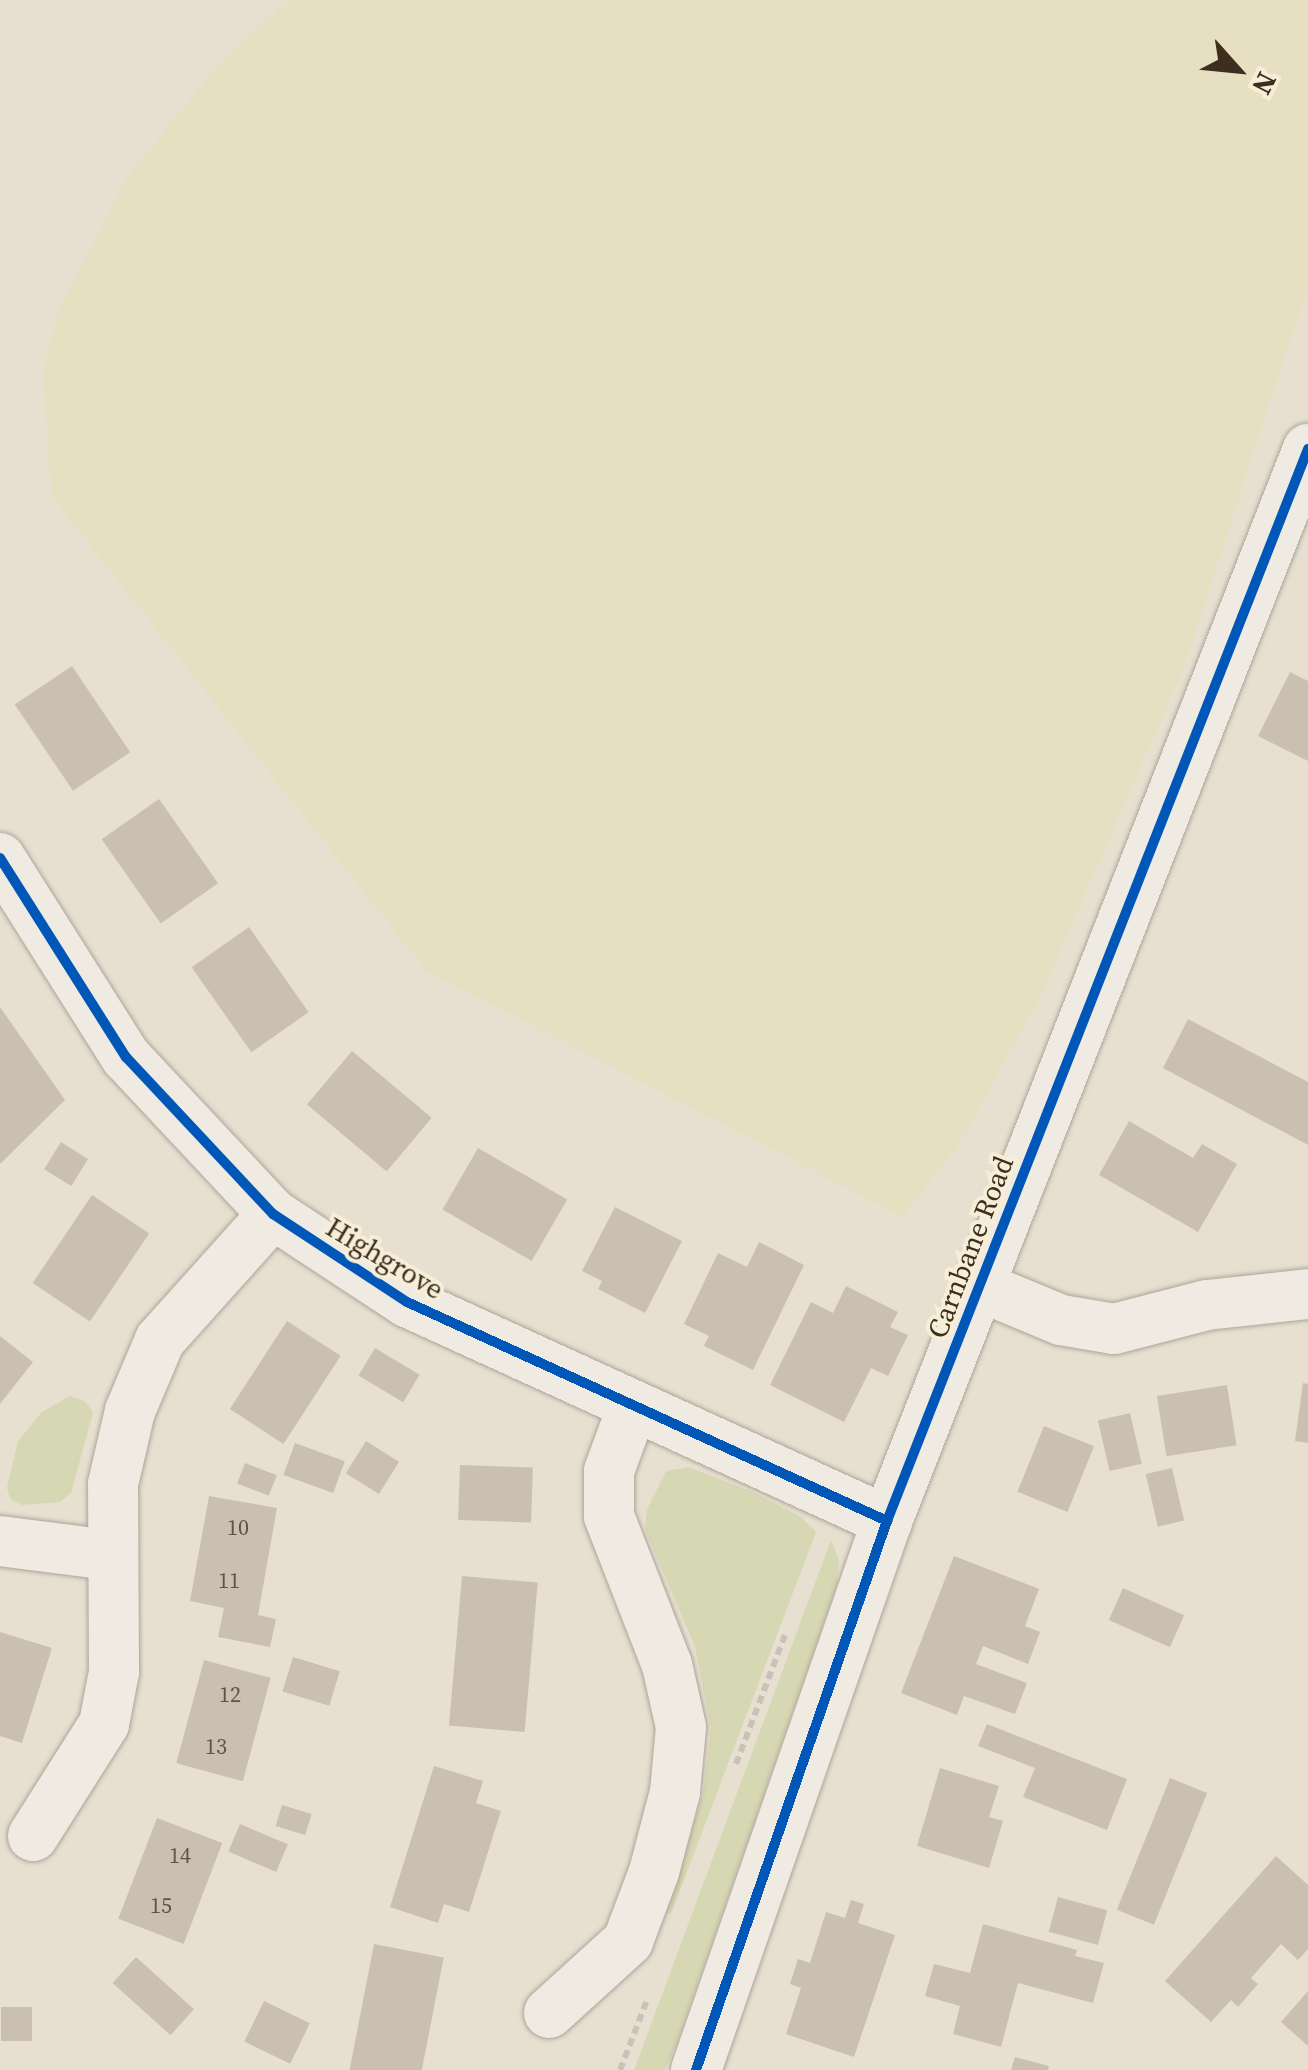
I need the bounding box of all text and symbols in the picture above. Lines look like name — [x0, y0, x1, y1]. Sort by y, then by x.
north arrow — [1188, 20, 1288, 120]
text: N — [1243, 66, 1286, 101]
street label: Carnbane Road — [920, 1151, 1020, 1343]
street label: Highgrove — [320, 1210, 450, 1306]
house number: 10 — [227, 1515, 249, 1541]
house number: 11 — [218, 1568, 240, 1594]
house number: 12 — [219, 1682, 241, 1708]
house number: 13 — [205, 1734, 227, 1760]
house number: 14 — [169, 1843, 191, 1869]
house number: 15 — [150, 1893, 172, 1919]

